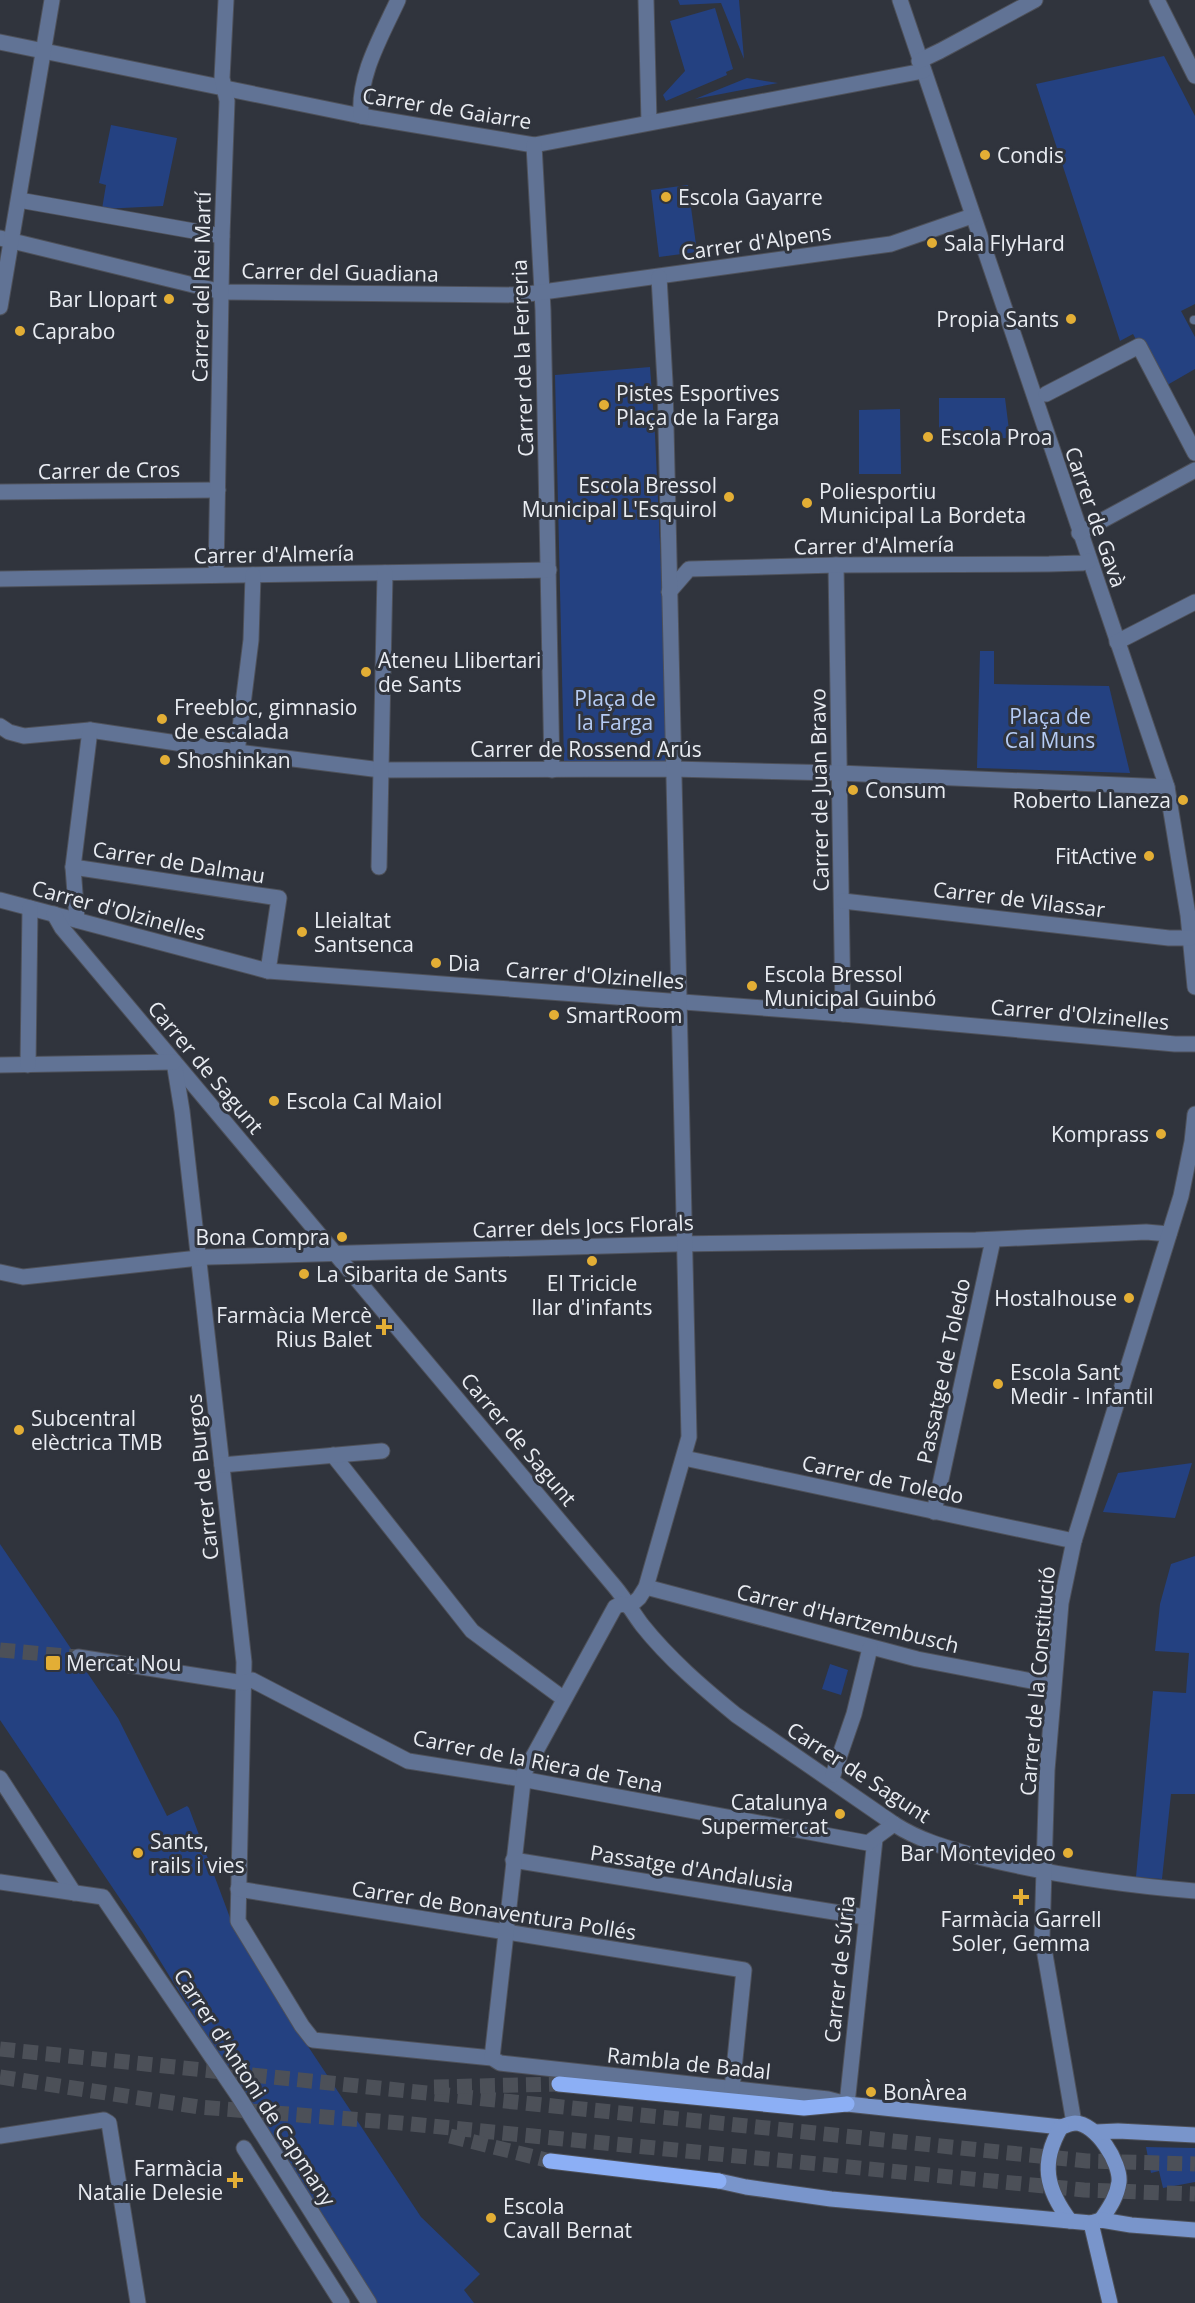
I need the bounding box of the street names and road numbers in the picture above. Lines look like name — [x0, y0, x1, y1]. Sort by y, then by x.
street label: Carrer de Gaiarre — [360, 81, 534, 135]
street label: Carrer del Rei Martí — [185, 191, 217, 383]
street label: Carrer d'Alpens — [679, 218, 833, 266]
street label: Carrer del Guadiana — [241, 256, 439, 288]
street label: Carrer de la Ferreria — [505, 259, 539, 457]
street label: Carrer de Gavà — [1059, 443, 1133, 591]
street label: Carrer de Cros — [38, 455, 180, 485]
street label: Carrer d'Almería — [793, 530, 955, 560]
street label: Carrer d'Almería — [193, 539, 355, 569]
street label: Carrer de Juan Bravo — [803, 688, 835, 892]
street label: Carrer de Rossend Arús — [470, 735, 702, 763]
street label: Carrer de Dalmau — [91, 835, 267, 889]
street label: Carrer d'Olzinelles — [29, 873, 209, 947]
street label: Carrer de Vilassar — [931, 875, 1107, 923]
street label: Carrer d'Olzinelles — [505, 955, 685, 995]
street label: Carrer d'Olzinelles — [990, 992, 1170, 1036]
street label: Carrer de Sagunt — [142, 994, 270, 1140]
street label: Carrer dels Jocs Florals — [472, 1208, 694, 1244]
street label: Passatge de Toledo — [910, 1276, 976, 1466]
street label: Carrer de Sagunt — [455, 1366, 583, 1512]
street label: Carrer de Burgos — [179, 1392, 225, 1562]
street label: Carrer de Toledo — [800, 1448, 966, 1510]
street label: Carrer de la Constitució — [1013, 1565, 1061, 1797]
street label: Carrer d'Hartzembusch — [734, 1577, 962, 1659]
street label: Carrer de Sagunt — [782, 1715, 936, 1829]
street label: Carrer de la Riera de Tena — [411, 1723, 665, 1799]
street label: Passatge d'Andalusia — [588, 1838, 796, 1898]
street label: Carrer de Bonaventura Pollés — [350, 1874, 638, 1946]
street label: Carrer de Súria — [817, 1894, 861, 2044]
street label: Carrer d'Antoni de Capmany — [168, 1963, 343, 2211]
street label: Rambla de Badal — [606, 2040, 772, 2086]

